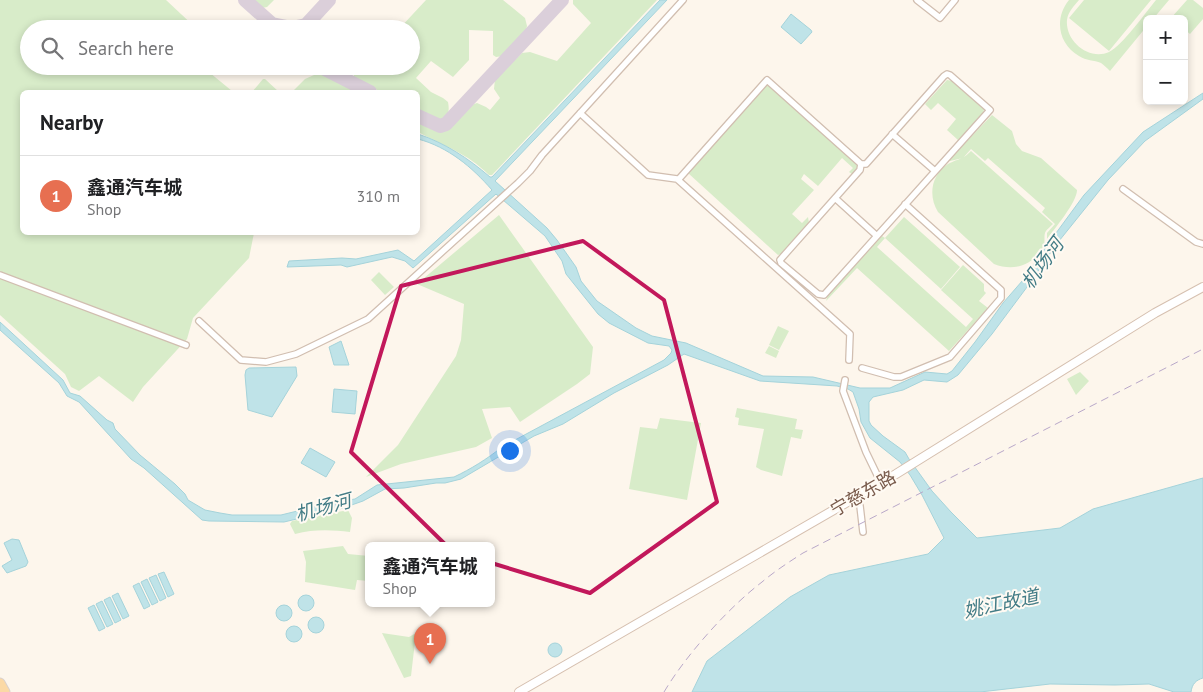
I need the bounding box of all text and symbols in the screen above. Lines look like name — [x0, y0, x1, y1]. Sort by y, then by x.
map controls — [1143, 15, 1188, 105]
button: + — [1143, 15, 1188, 60]
search box — [20, 20, 420, 75]
icon: search — [38, 34, 66, 62]
text: Search here — [78, 36, 174, 60]
button: − — [1143, 60, 1188, 105]
text: Nearby — [40, 109, 103, 136]
text: 鑫通汽车城 — [87, 175, 182, 199]
text: 1 — [51, 186, 61, 206]
text: 310 m — [357, 186, 400, 206]
text: Shop — [87, 199, 121, 219]
water label: 机场河 — [1016, 230, 1071, 293]
your location — [497, 438, 523, 464]
street label: 宁慈东路 — [826, 465, 900, 521]
water label: 机场河 — [292, 487, 357, 526]
popup — [365, 542, 495, 607]
text: 鑫通汽车城 — [382, 554, 478, 578]
text: Shop — [382, 578, 417, 598]
water label: 姚江故道 — [961, 583, 1044, 623]
pin: 1 — [414, 623, 446, 664]

